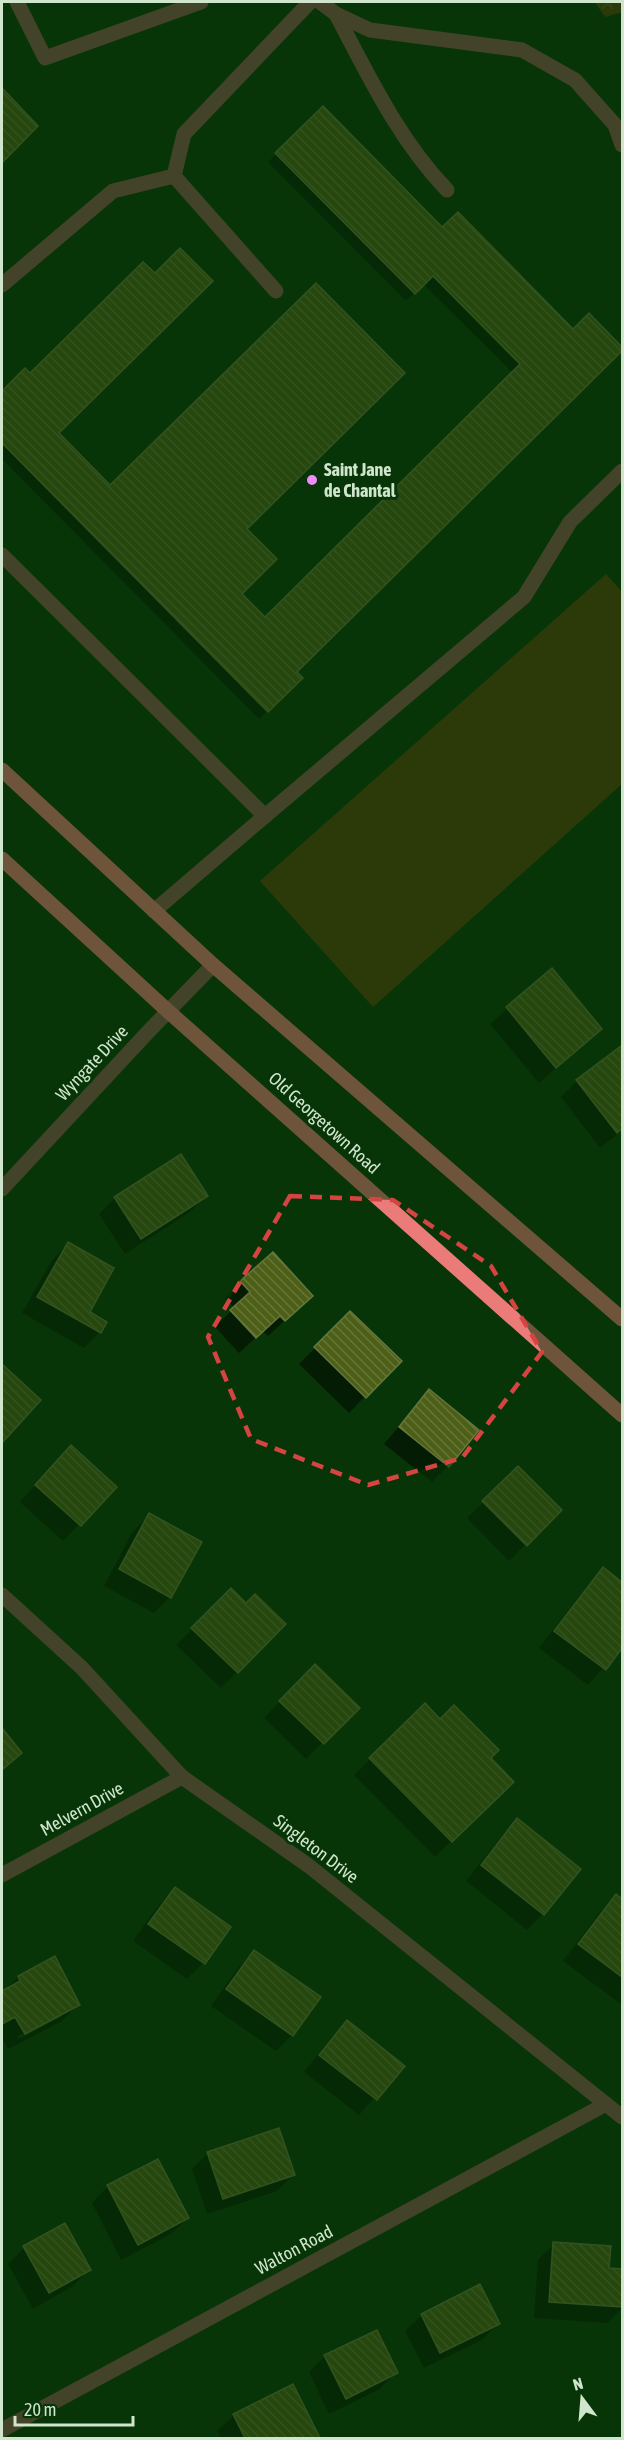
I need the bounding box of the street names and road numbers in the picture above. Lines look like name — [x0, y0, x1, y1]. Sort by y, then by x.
street label: Wyngate Drive — [51, 1021, 132, 1105]
street label: Old Georgetown Road — [265, 1067, 384, 1178]
street label: Melvern Drive — [37, 1777, 127, 1840]
street label: Singleton Drive — [270, 1810, 363, 1887]
street label: Walton Road — [251, 2220, 336, 2279]

